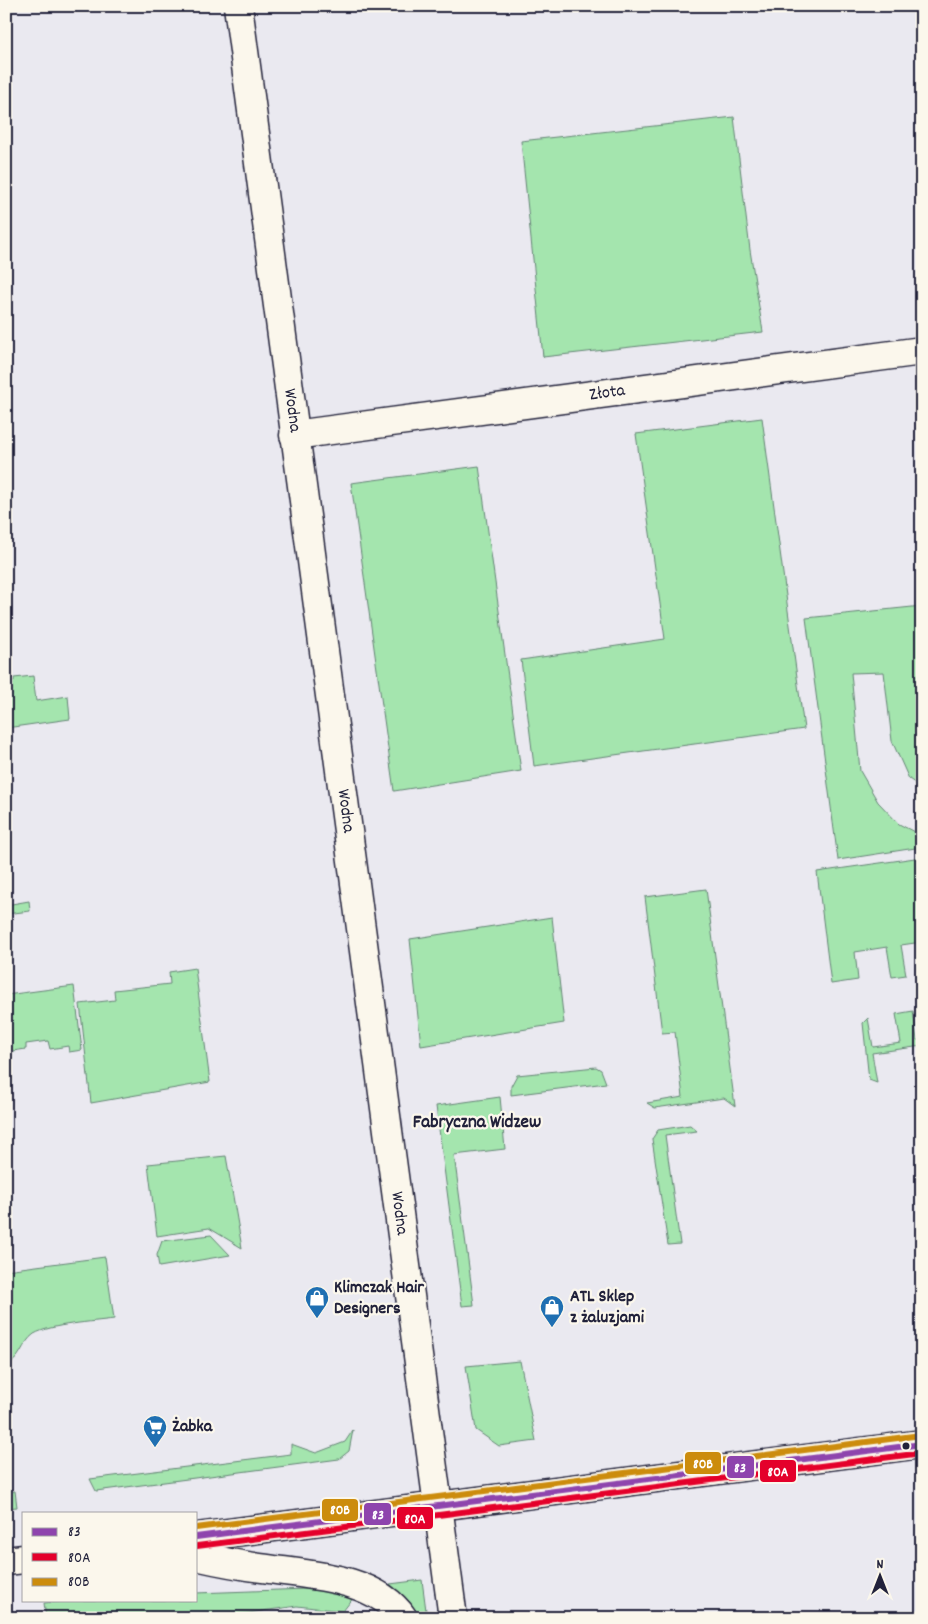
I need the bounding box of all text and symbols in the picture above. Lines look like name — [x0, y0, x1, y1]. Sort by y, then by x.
street label: Złota — [588, 378, 627, 408]
street label: Wodna — [277, 387, 307, 434]
street label: Wodna — [330, 788, 361, 835]
district label: Fabryczna Widzew — [413, 1110, 541, 1137]
street label: Wodna — [384, 1190, 414, 1237]
place label: Klimczak Hair Designers — [334, 1276, 424, 1322]
shop icon: Klimczak Hair Designers — [304, 1285, 330, 1319]
place label: ATL Sklep z żaluzjami — [570, 1285, 645, 1331]
shop icon: ATL Sklep z żaluzjami — [539, 1294, 565, 1328]
supermarket icon: Żabka — [142, 1414, 168, 1448]
place label: Żabka — [172, 1415, 213, 1440]
unlabelled marker — [901, 1441, 911, 1451]
line badge: 80B — [684, 1451, 722, 1475]
text: 80B — [693, 1455, 713, 1475]
line badge: 83 — [726, 1455, 755, 1479]
text: 83 — [734, 1459, 746, 1479]
line badge: 80A — [759, 1459, 797, 1483]
text: 80A — [768, 1463, 789, 1483]
line badge: 80B — [321, 1498, 359, 1522]
text: 80B — [330, 1501, 350, 1521]
line badge: 83 — [363, 1502, 392, 1526]
text: 83 — [372, 1506, 384, 1526]
line badge: 80A — [396, 1506, 434, 1530]
text: 80A — [405, 1510, 426, 1530]
legend — [22, 1512, 198, 1602]
text: 83 — [68, 1522, 81, 1544]
text: 80A — [68, 1548, 90, 1570]
north arrow — [856, 1552, 906, 1602]
text: N — [877, 1555, 884, 1575]
text: 80B — [68, 1572, 89, 1594]

